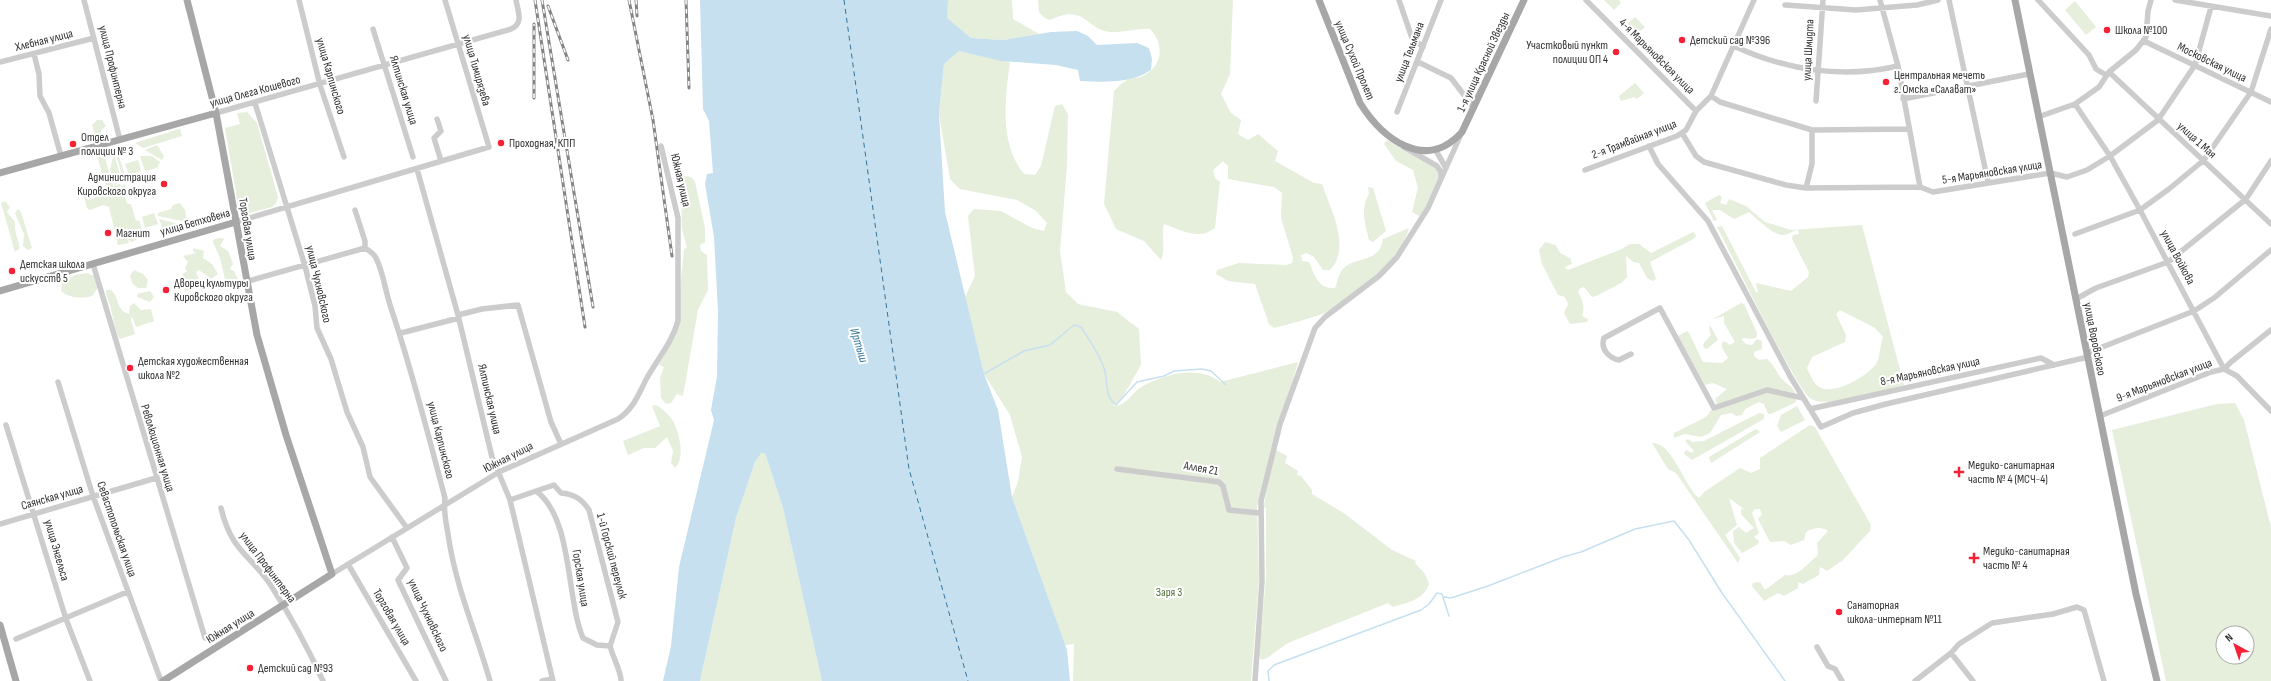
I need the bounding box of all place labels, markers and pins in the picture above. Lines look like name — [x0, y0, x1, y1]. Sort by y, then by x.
place label: Школа №100 — [2115, 23, 2167, 38]
marker: Школа №100 — [2102, 25, 2112, 35]
place label: Детский сад №396 — [1690, 33, 1770, 48]
marker: Детский сад №396 — [1677, 35, 1687, 45]
place label: Участковый пункт полиции ОП 4 — [1526, 38, 1608, 67]
marker: Участковый пункт полиции ОП 4 — [1611, 47, 1621, 57]
place label: Центральная мечеть г. Омска «Салават» — [1894, 68, 1985, 97]
marker: Центральная мечеть г. Омска «Салават» — [1881, 77, 1891, 87]
place label: Отдел полиции № 3 — [81, 130, 133, 159]
place label: Проходная, КПП — [509, 136, 575, 151]
marker: Проходная, КПП — [496, 138, 506, 148]
marker: Отдел полиции № 3 — [68, 139, 78, 149]
place label: Администрация Кировского округа — [77, 170, 156, 199]
marker: Администрация Кировского округа — [159, 179, 169, 189]
place label: Магнит — [116, 226, 150, 241]
marker: Магнит — [103, 228, 113, 238]
place label: Детская школа искусств 5 — [20, 257, 85, 286]
marker: Детская школа искусств 5 — [7, 266, 17, 276]
place label: Дворец культуры Кировского округа — [174, 276, 253, 305]
marker: Дворец культуры Кировского округа — [161, 285, 171, 295]
place label: Детская художественная школа №2 — [138, 354, 249, 383]
marker: Детская художественная школа №2 — [125, 363, 135, 373]
place label: Медико-санитарная часть № 4 (МСЧ-4) — [1968, 458, 2055, 487]
marker: Медико-санитарная часть № 4 (МСЧ-4) — [1953, 466, 1965, 478]
place label: Медико-санитарная часть № 4 — [1983, 544, 2070, 573]
marker: Медико-санитарная часть № 4 — [1968, 552, 1980, 564]
place label: Санаторная школа-интернат №11 — [1847, 598, 1942, 627]
marker: Санаторная школа-интернат №11 — [1834, 607, 1844, 617]
place label: Детский сад №93 — [258, 661, 333, 676]
marker: Детский сад №93 — [245, 663, 255, 673]

